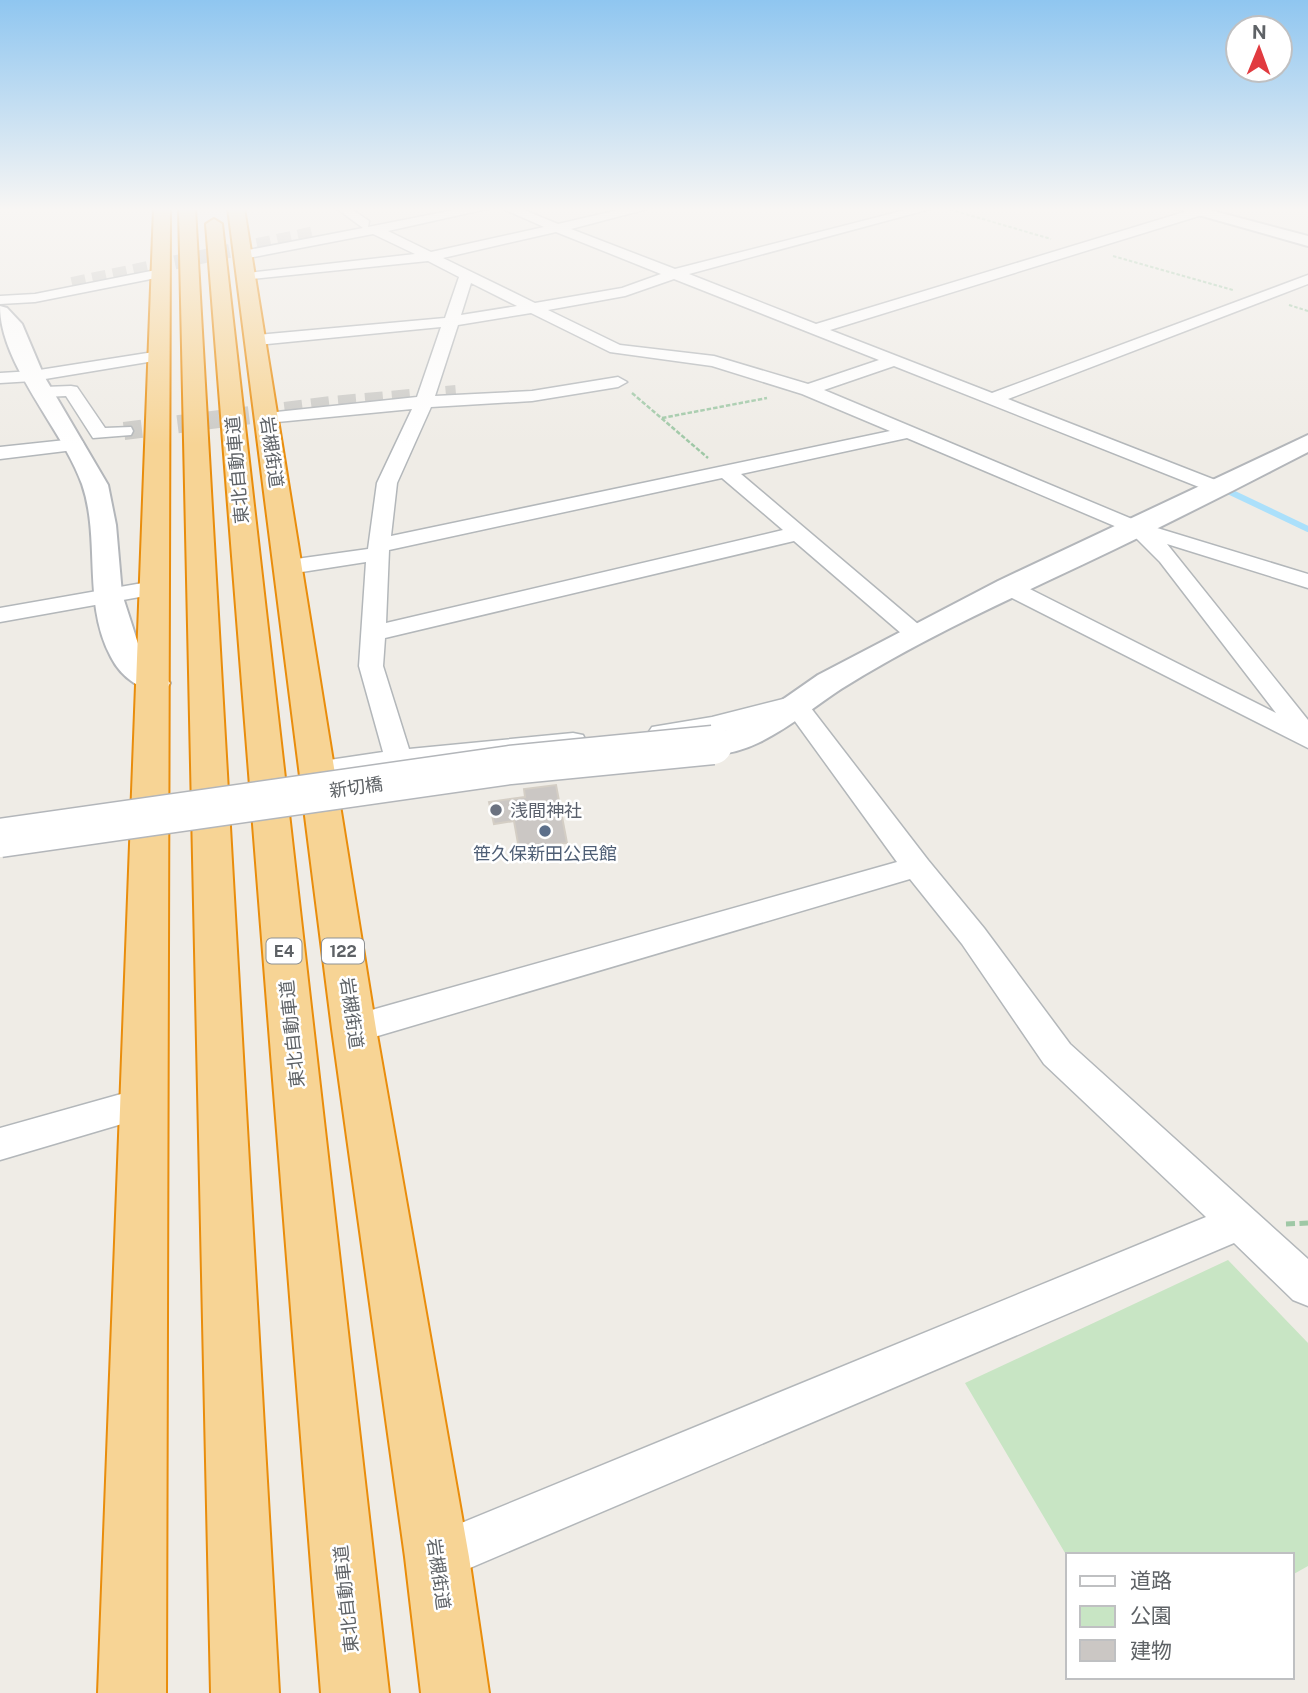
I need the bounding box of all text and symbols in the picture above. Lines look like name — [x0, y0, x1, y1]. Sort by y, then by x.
north arrow — [1224, 14, 1294, 84]
text: N — [1252, 21, 1267, 43]
street label: 東北自動車道 — [222, 415, 252, 525]
street label: 岩槻街道 — [257, 415, 287, 489]
street label: 新切橋 — [328, 773, 384, 801]
place label: 浅間神社 — [510, 800, 582, 821]
marker: 浅間神社 — [488, 802, 504, 818]
marker: 笹久保新田公民館 — [537, 823, 553, 839]
place label: 笹久保新田公民館 — [473, 843, 617, 864]
road number: E4 — [266, 939, 302, 964]
road number: 122 — [322, 939, 364, 964]
street label: 岩槻街道 — [337, 976, 367, 1050]
street label: 東北自動車道 — [276, 979, 308, 1089]
street label: 岩槻街道 — [424, 1537, 454, 1611]
street label: 東北自動車道 — [330, 1544, 362, 1654]
legend — [1066, 1553, 1294, 1679]
text: 道路 — [1130, 1568, 1172, 1593]
text: 公園 — [1130, 1603, 1172, 1628]
text: 建物 — [1130, 1638, 1172, 1663]

